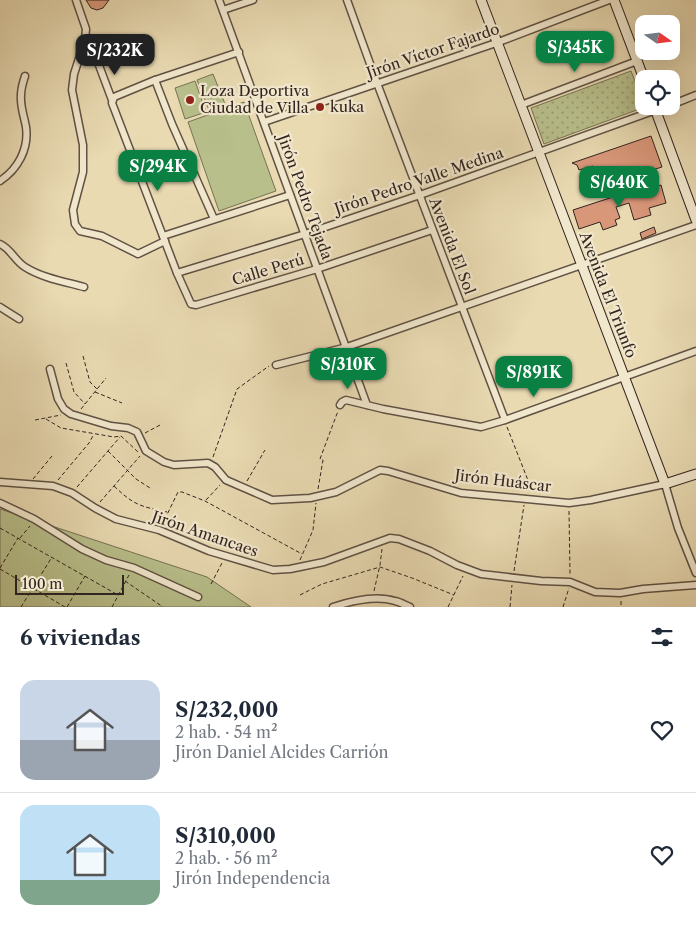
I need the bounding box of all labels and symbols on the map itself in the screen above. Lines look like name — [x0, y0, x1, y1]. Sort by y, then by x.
north arrow — [635, 15, 680, 60]
street label: Jirón Víctor Fajardo — [362, 19, 502, 83]
pin: S/345K — [534, 30, 616, 73]
pin: S/232K — [74, 34, 156, 76]
place label: Loza Deportiva Ciudad de Villa — [200, 81, 309, 117]
marker: Loza Deportiva Ciudad de Villa — [184, 94, 196, 106]
place label: kuka — [330, 97, 364, 116]
marker: kuka — [314, 101, 326, 113]
street label: Jirón Pedro Tejada — [273, 130, 337, 262]
street label: Jirón Pedro Valle Medina — [330, 143, 506, 219]
pin: S/294K — [117, 150, 199, 192]
pin: S/640K — [578, 166, 660, 208]
street label: Avenida El Sol — [425, 194, 480, 298]
street label: Avenida El Triunfo — [575, 228, 641, 361]
street label: Calle Perú — [230, 250, 306, 289]
pin: S/310K — [307, 348, 389, 390]
pin: S/891K — [493, 356, 575, 398]
street label: Jirón Huáscar — [452, 465, 553, 496]
street label: Jirón Amancaes — [148, 506, 261, 561]
scale bar — [15, 572, 124, 595]

